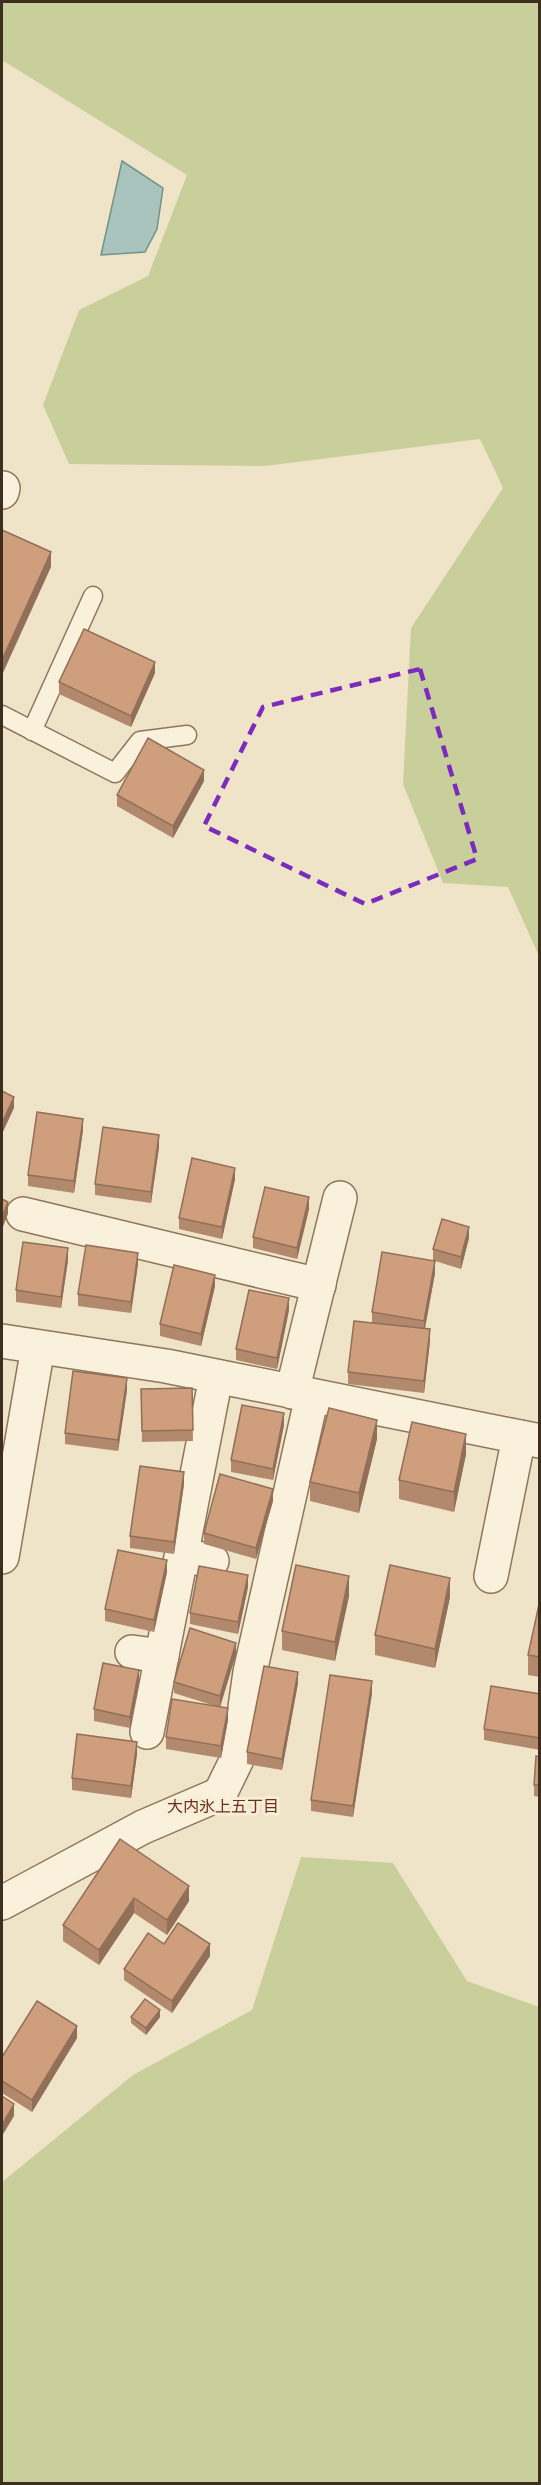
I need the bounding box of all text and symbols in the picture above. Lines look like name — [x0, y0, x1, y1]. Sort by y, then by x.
district label: 大内氷上五丁目 — [167, 1795, 279, 1816]

